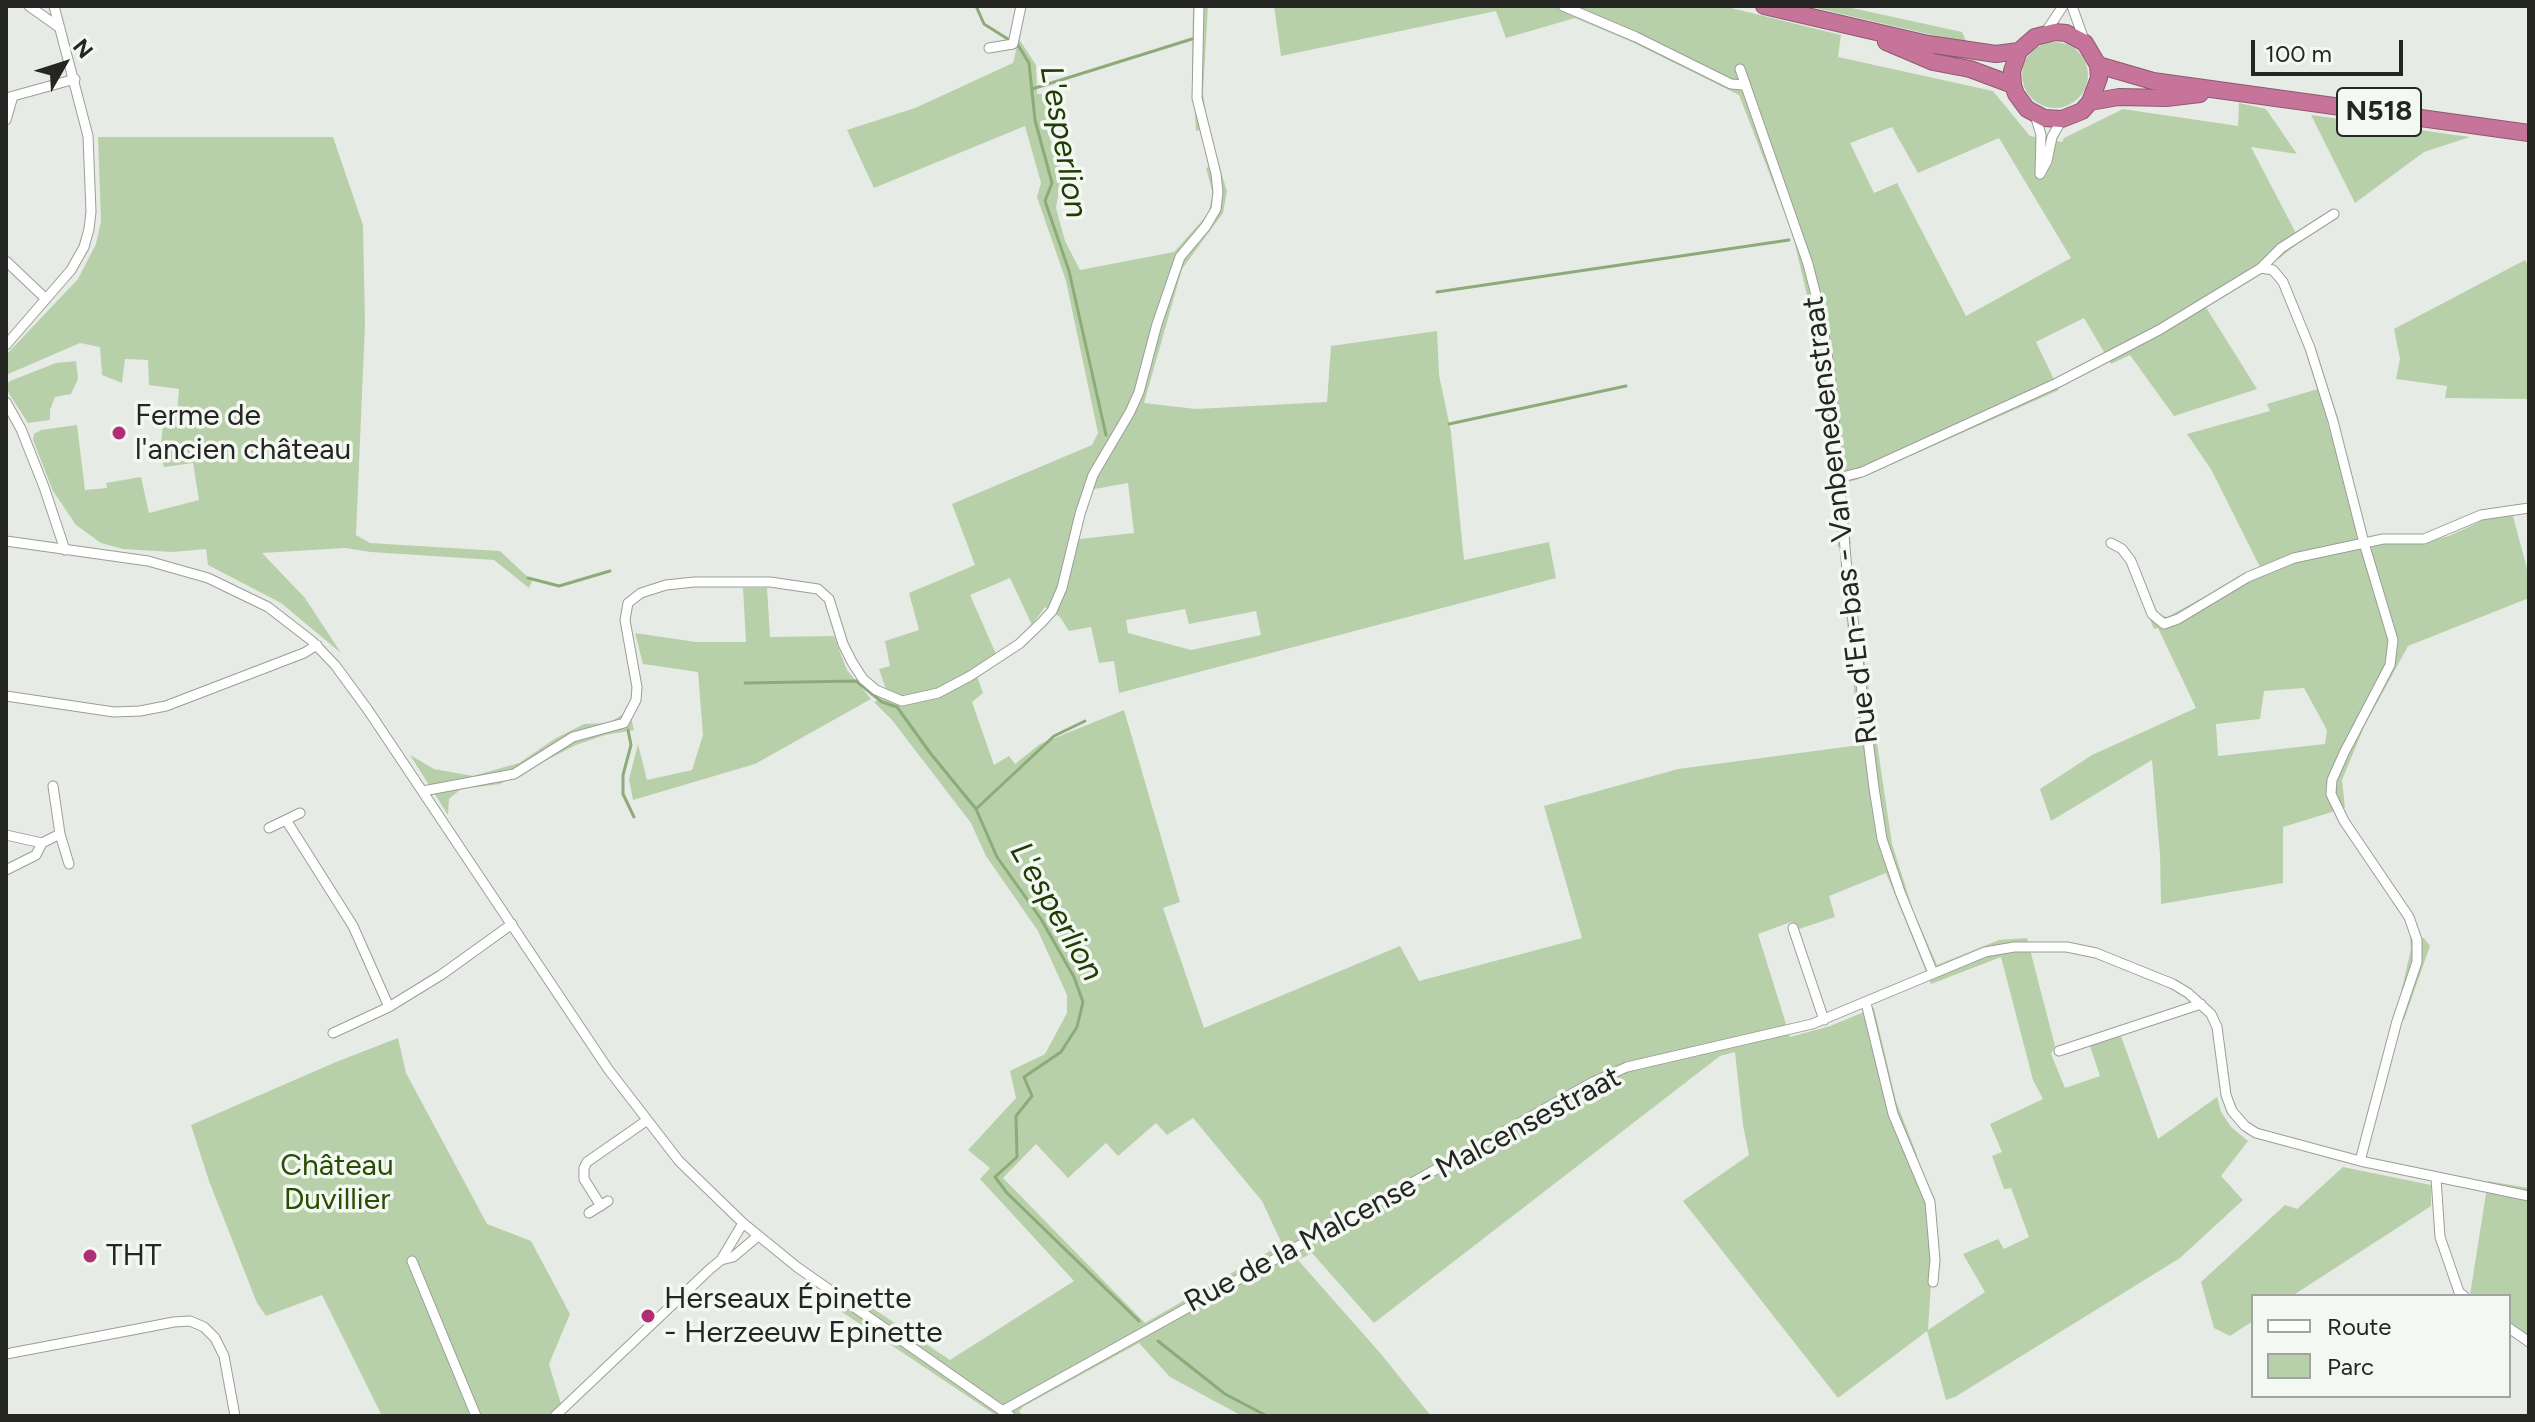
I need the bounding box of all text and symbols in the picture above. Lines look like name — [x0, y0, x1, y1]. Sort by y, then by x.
north arrow — [24, 24, 104, 104]
scale bar — [2255, 24, 2407, 74]
text: N — [67, 33, 99, 64]
text: 100 m — [2265, 39, 2332, 68]
water label: L'esperlion — [1031, 63, 1095, 221]
road number: N518 — [2337, 88, 2421, 136]
street label: Rue d'En-bas - Vanbenedenstraat — [1796, 294, 1886, 746]
place label: Ferme de l'ancien château — [135, 398, 351, 468]
marker: Ferme de l'ancien château — [110, 424, 128, 442]
water label: L'esperlion — [1001, 836, 1111, 988]
street label: Rue de la Malcense - Malcensestraat — [1179, 1059, 1627, 1321]
park label: Château Duvillier — [280, 1148, 394, 1218]
place label: THT — [106, 1238, 162, 1274]
marker: THT — [81, 1247, 99, 1265]
place label: Herseaux Épinette - Herzeeuw Epinette — [664, 1281, 943, 1352]
legend — [2251, 1294, 2511, 1398]
marker: Herseaux Épinette - Herzeeuw Epinette — [639, 1307, 657, 1325]
text: Route — [2327, 1312, 2391, 1341]
text: Parc — [2327, 1352, 2374, 1381]

